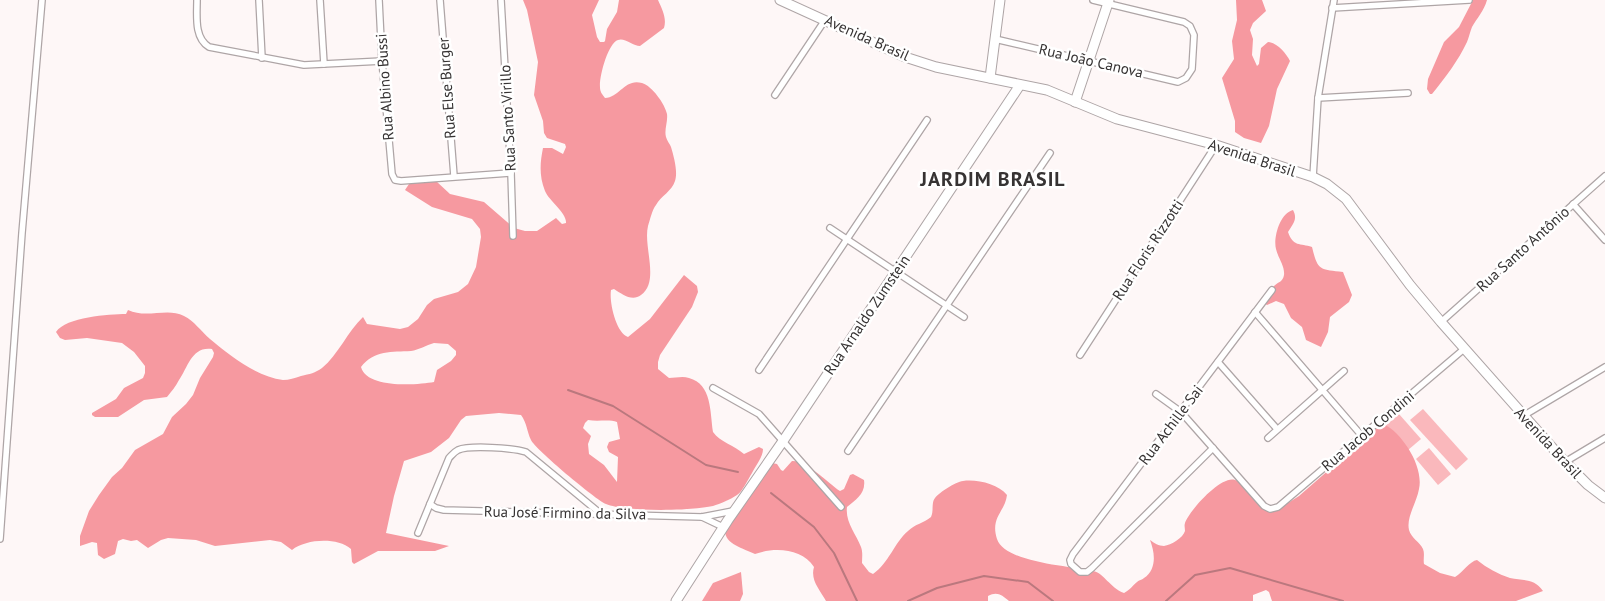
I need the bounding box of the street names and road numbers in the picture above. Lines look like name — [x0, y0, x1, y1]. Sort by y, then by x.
street label: Avenida Brasil — [822, 10, 913, 65]
street label: Rua Albino Bussi — [371, 33, 398, 141]
street label: Rua Else Burger — [433, 37, 460, 139]
street label: Rua João Canova — [1037, 39, 1145, 82]
street label: Rua Santo Virillo — [495, 64, 520, 172]
street label: Avenida Brasil — [1206, 134, 1299, 181]
street label: Rua Floris Rizzotti — [1108, 196, 1187, 304]
street label: Rua Santo Antônio — [1472, 202, 1573, 295]
street label: Rua Arnaldo Zumstein — [819, 251, 914, 378]
street label: Rua Achille Sai — [1134, 381, 1207, 468]
street label: Rua Jacob Condini — [1317, 386, 1418, 475]
street label: Avenida Brasil — [1510, 403, 1587, 483]
street label: Rua José Firmino da Silva — [484, 502, 646, 523]

